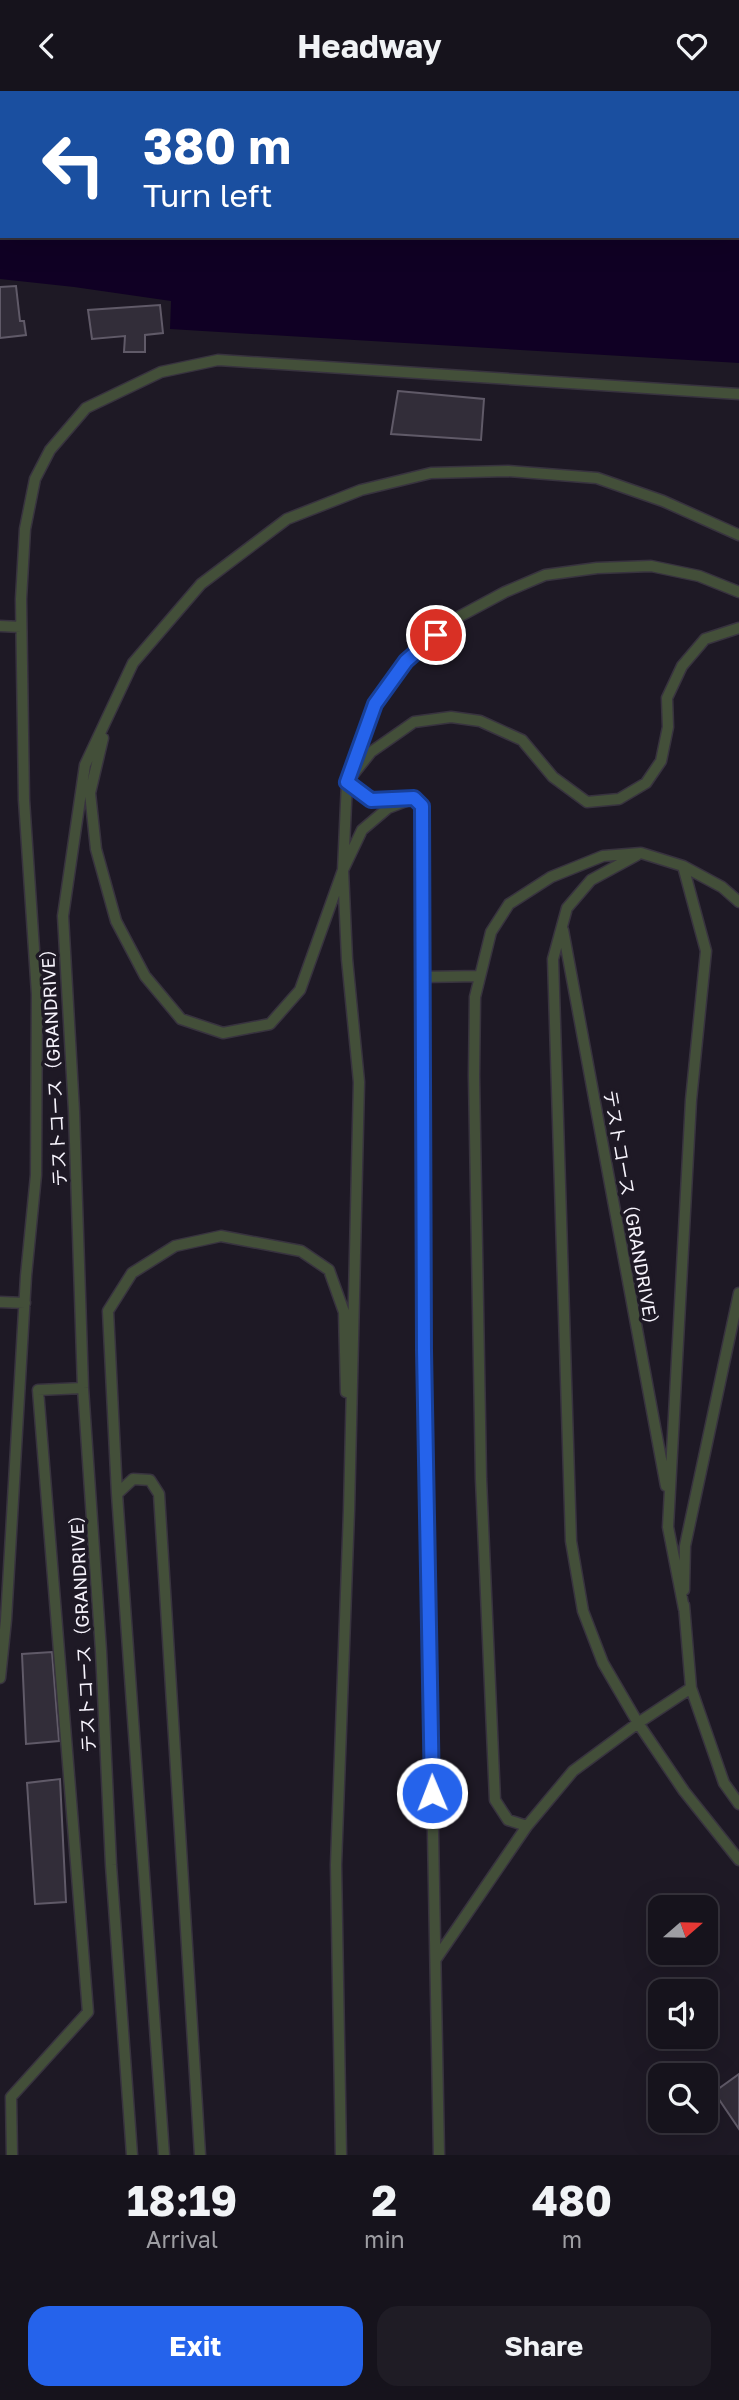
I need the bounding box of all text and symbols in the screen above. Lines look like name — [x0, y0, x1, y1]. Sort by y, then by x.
icon: back — [28, 27, 66, 65]
text: Headway — [297, 27, 442, 65]
icon: heart — [673, 27, 711, 65]
text: 380 m — [143, 116, 291, 175]
icon: left — [28, 119, 119, 210]
text: Turn left — [143, 176, 272, 214]
pin — [406, 605, 466, 665]
icon: arrive — [417, 616, 455, 654]
street label: テストコース（GRANDRIVE） — [36, 939, 70, 1187]
street label: テストコース（GRANDRIVE） — [600, 1088, 664, 1336]
street label: テストコース（GRANDRIVE） — [65, 1505, 99, 1753]
position arrow — [395, 1756, 469, 1830]
north arrow — [648, 1895, 718, 1965]
map controls — [648, 1895, 718, 2133]
button: sound — [648, 1979, 718, 2049]
button: search — [648, 2063, 718, 2133]
text: 18:19 — [127, 2175, 237, 2225]
text: 2 — [372, 2175, 397, 2225]
text: 480 — [532, 2175, 612, 2225]
text: Arrival — [146, 2225, 218, 2253]
text: min — [364, 2225, 405, 2253]
text: m — [562, 2225, 582, 2253]
button: Exit — [28, 2306, 363, 2386]
button: Share — [377, 2306, 711, 2386]

